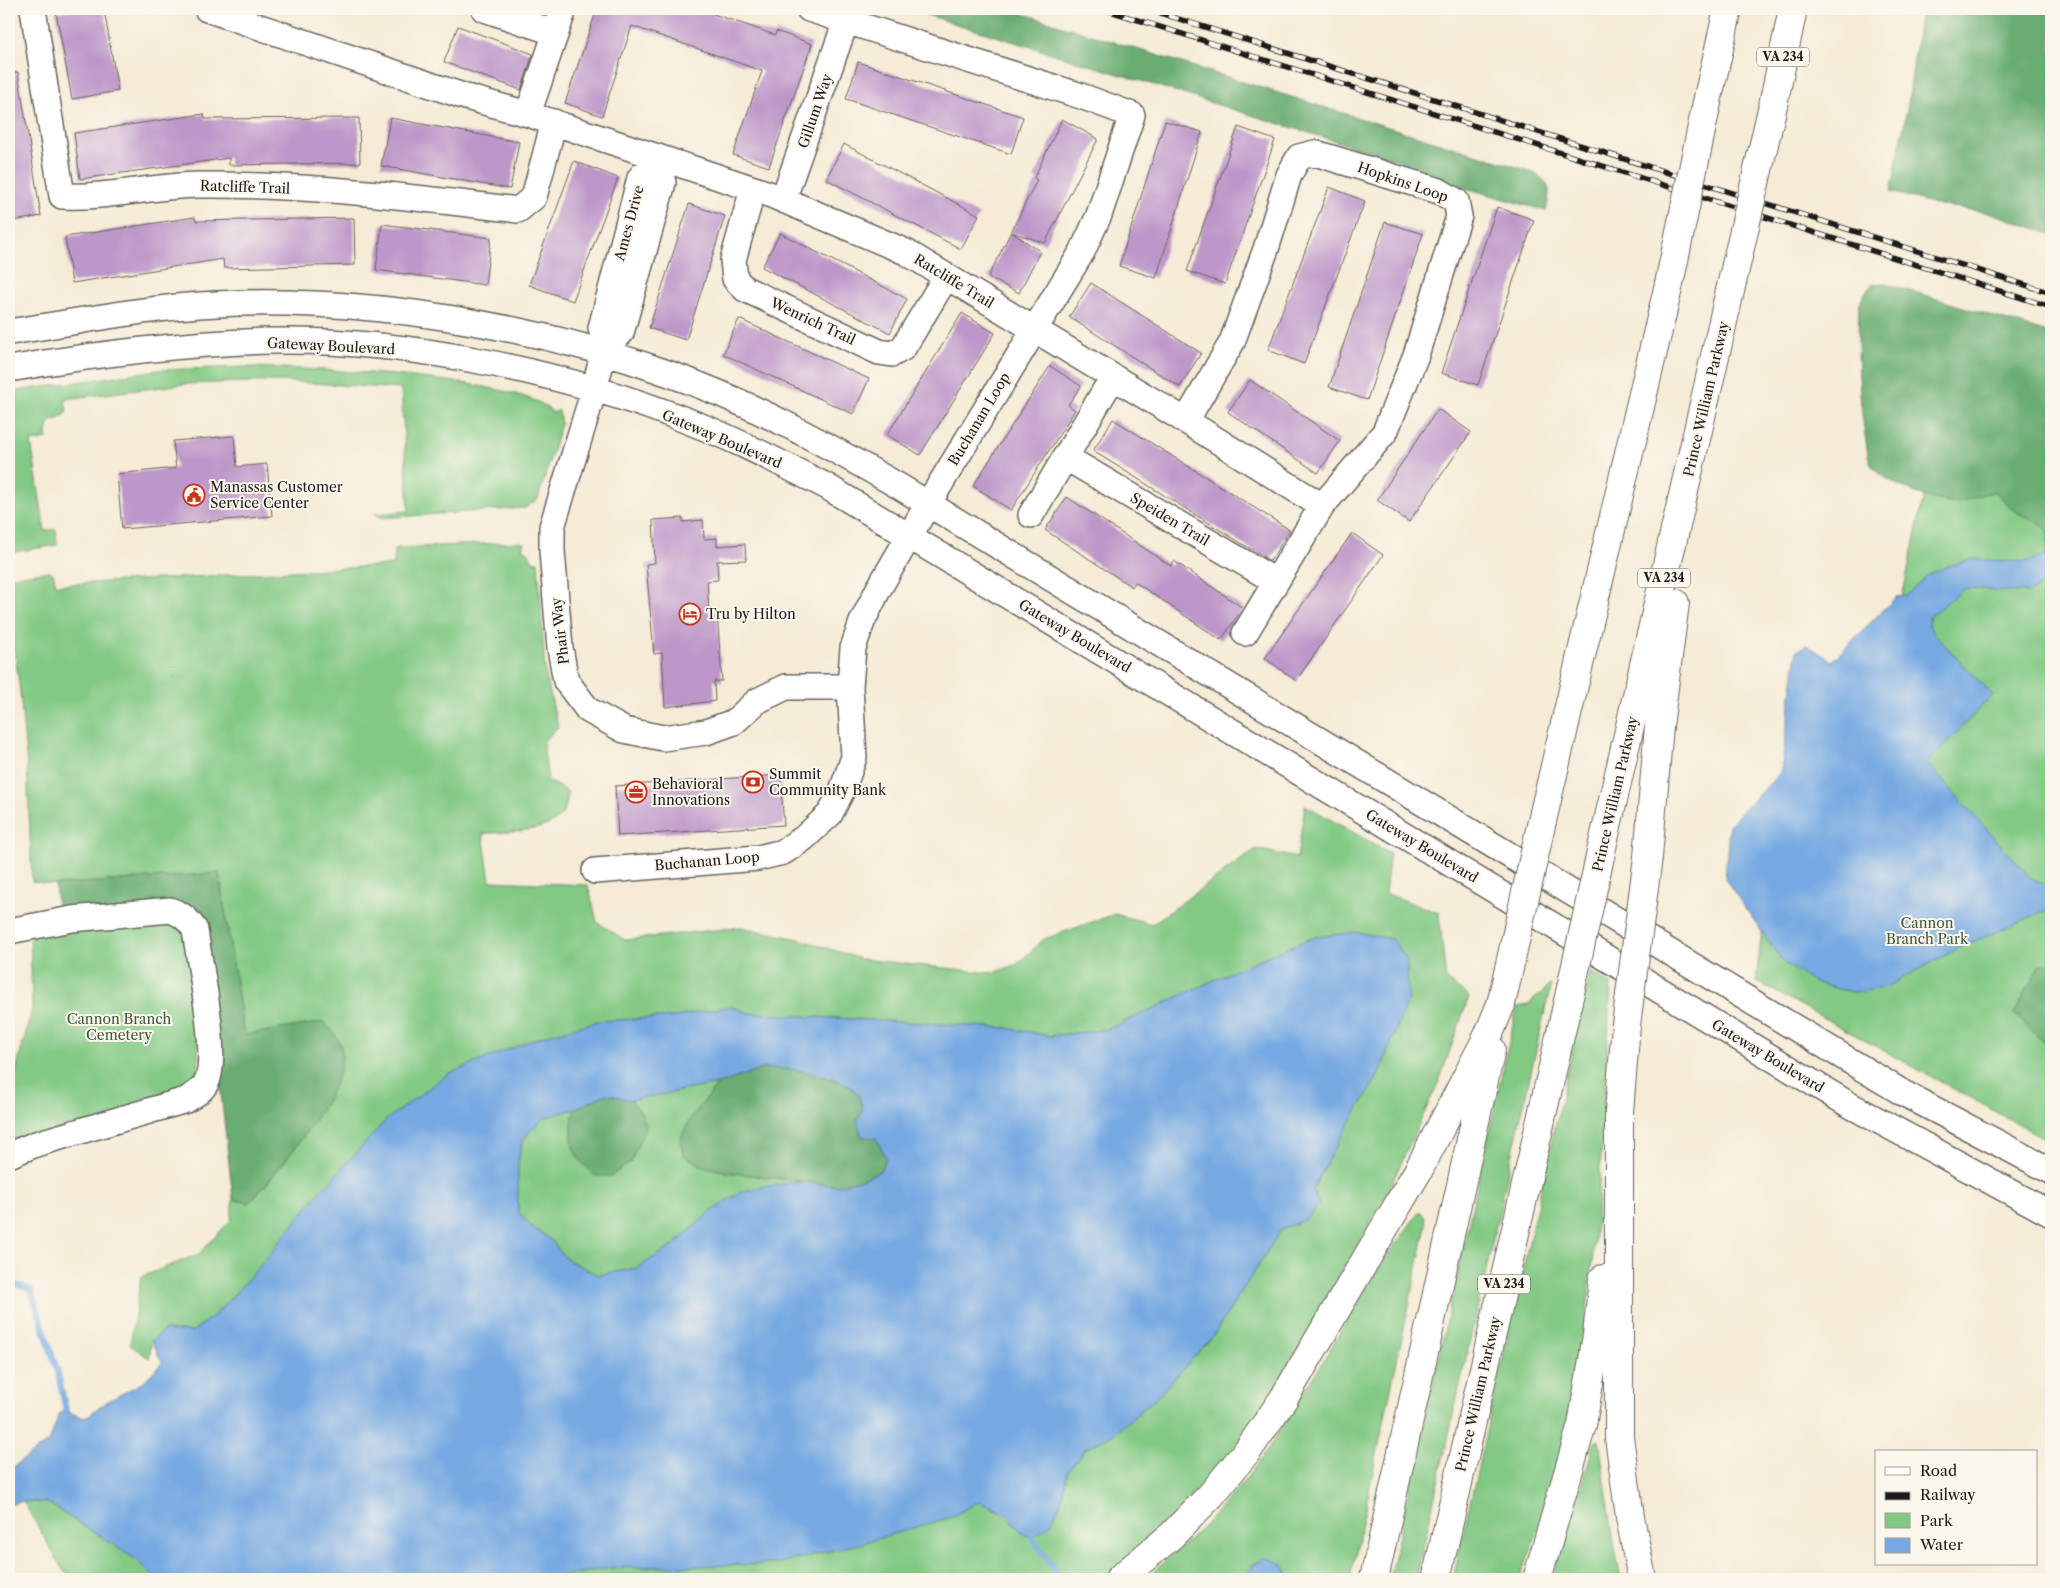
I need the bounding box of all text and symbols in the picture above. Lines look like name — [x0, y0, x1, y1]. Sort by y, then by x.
road number: VA 234 — [1757, 48, 1809, 66]
street label: Gillum Way — [794, 71, 836, 151]
street label: Hopkins Loop — [1355, 158, 1451, 206]
street label: Ratcliffe Trail — [200, 176, 290, 198]
street label: Ames Drive — [610, 183, 648, 264]
street label: Ratcliffe Trail — [911, 250, 997, 312]
street label: Wenrich Trail — [767, 293, 858, 349]
street label: Prince William Parkway — [1679, 319, 1733, 478]
street label: Gateway Boulevard — [267, 334, 396, 358]
street label: Buchanan Loop — [944, 369, 1014, 469]
street label: Gateway Boulevard — [660, 406, 785, 472]
place label: Manassas Customer Service Center — [210, 478, 343, 512]
public building icon: Manassas Customer Service Center — [182, 483, 206, 507]
street label: Speiden Trail — [1127, 488, 1213, 550]
road number: VA 234 — [1638, 568, 1690, 588]
street label: Gateway Boulevard — [1015, 595, 1135, 677]
street label: Phair Way — [547, 596, 573, 666]
hotel icon: Tru by Hilton — [678, 602, 702, 626]
place label: Tru by Hilton — [706, 605, 796, 623]
street label: Prince William Parkway — [1588, 714, 1642, 873]
place label: Summit Community Bank — [769, 765, 887, 799]
bank icon: Summit Community Bank — [741, 770, 765, 794]
place label: Behavioral Innovations — [652, 775, 730, 809]
office icon: Behavioral Innovations — [624, 780, 648, 804]
street label: Gateway Boulevard — [1362, 805, 1482, 887]
street label: Buchanan Loop — [654, 847, 760, 875]
park label: Cannon Branch Park — [1886, 914, 1969, 948]
park label: Cannon Branch Cemetery — [67, 1010, 172, 1044]
street label: Gateway Boulevard — [1708, 1015, 1828, 1097]
road number: VA 234 — [1478, 1274, 1530, 1294]
street label: Prince William Parkway — [1451, 1314, 1505, 1473]
legend — [1875, 1450, 2038, 1566]
text: Road — [1920, 1461, 1957, 1480]
text: Railway — [1920, 1485, 1976, 1504]
text: Park — [1920, 1511, 1954, 1530]
text: Water — [1919, 1535, 1964, 1554]

